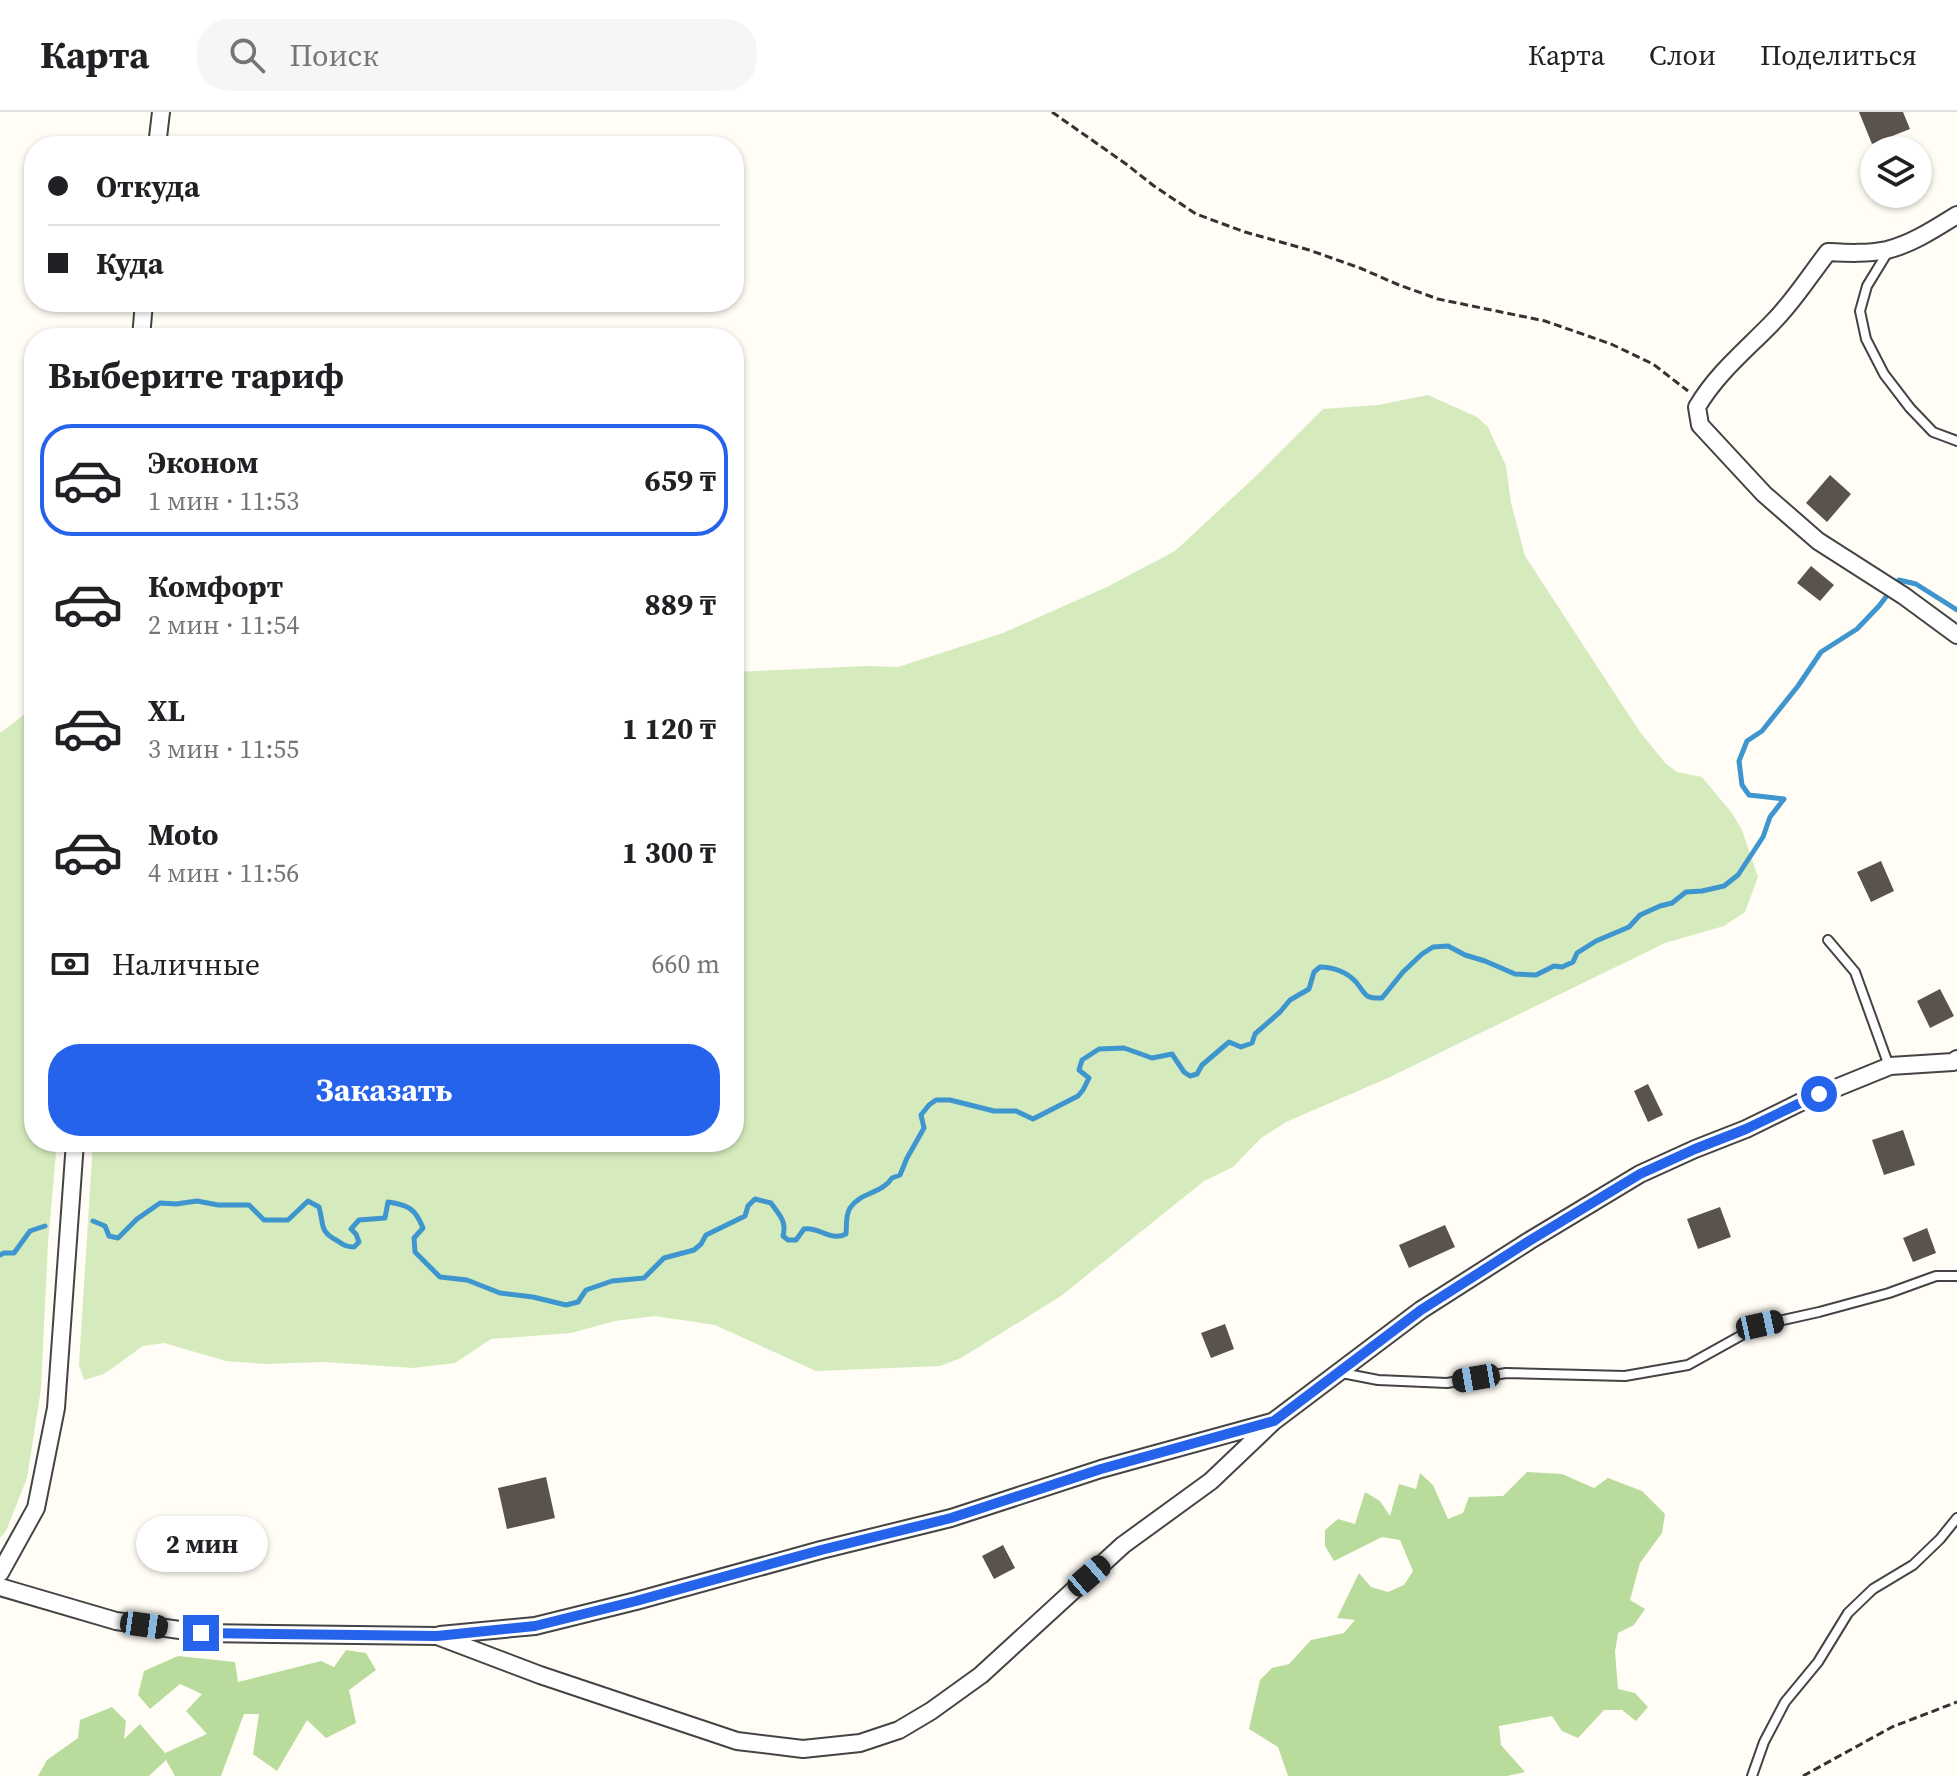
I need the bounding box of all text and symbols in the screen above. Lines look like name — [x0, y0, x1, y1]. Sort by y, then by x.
search box — [197, 19, 757, 91]
text: Карта — [40, 29, 149, 81]
icon: search — [225, 33, 269, 77]
text: Поиск — [289, 35, 379, 76]
text: Карта — [1528, 36, 1605, 74]
text: Слои — [1649, 36, 1716, 74]
text: Поделиться — [1760, 36, 1917, 74]
map controls — [1860, 136, 1932, 208]
button: layers — [1860, 136, 1932, 208]
text: Откуда — [96, 166, 200, 207]
text: Куда — [96, 243, 164, 284]
text: Выберите тариф — [48, 351, 344, 400]
text: Эконом — [148, 442, 259, 483]
icon: car — [52, 444, 124, 516]
text: 659 ₸ — [645, 460, 716, 501]
text: 1 мин · 11:53 — [148, 483, 299, 519]
text: Комфорт — [148, 566, 283, 607]
icon: car — [52, 568, 124, 640]
text: 889 ₸ — [645, 584, 716, 625]
text: 2 мин · 11:54 — [148, 607, 299, 643]
text: XL — [148, 690, 185, 731]
icon: car — [52, 692, 124, 764]
text: 1 120 ₸ — [622, 708, 716, 749]
text: 3 мин · 11:55 — [148, 731, 299, 767]
text: Moto — [148, 814, 219, 855]
icon: car — [52, 816, 124, 888]
text: 1 300 ₸ — [622, 832, 716, 873]
text: 4 мин · 11:56 — [148, 855, 299, 891]
icon: cash — [48, 942, 92, 986]
text: Наличные — [112, 944, 260, 985]
text: 660 m — [652, 946, 720, 982]
button: Заказать — [48, 1044, 720, 1136]
route start — [1801, 1076, 1837, 1112]
car — [1734, 1308, 1786, 1342]
car — [1450, 1362, 1502, 1394]
callout: 2 мин — [135, 1517, 267, 1573]
text: 2 мин — [166, 1526, 238, 1562]
car — [1063, 1551, 1115, 1601]
car — [119, 1610, 169, 1640]
route end — [183, 1615, 219, 1651]

